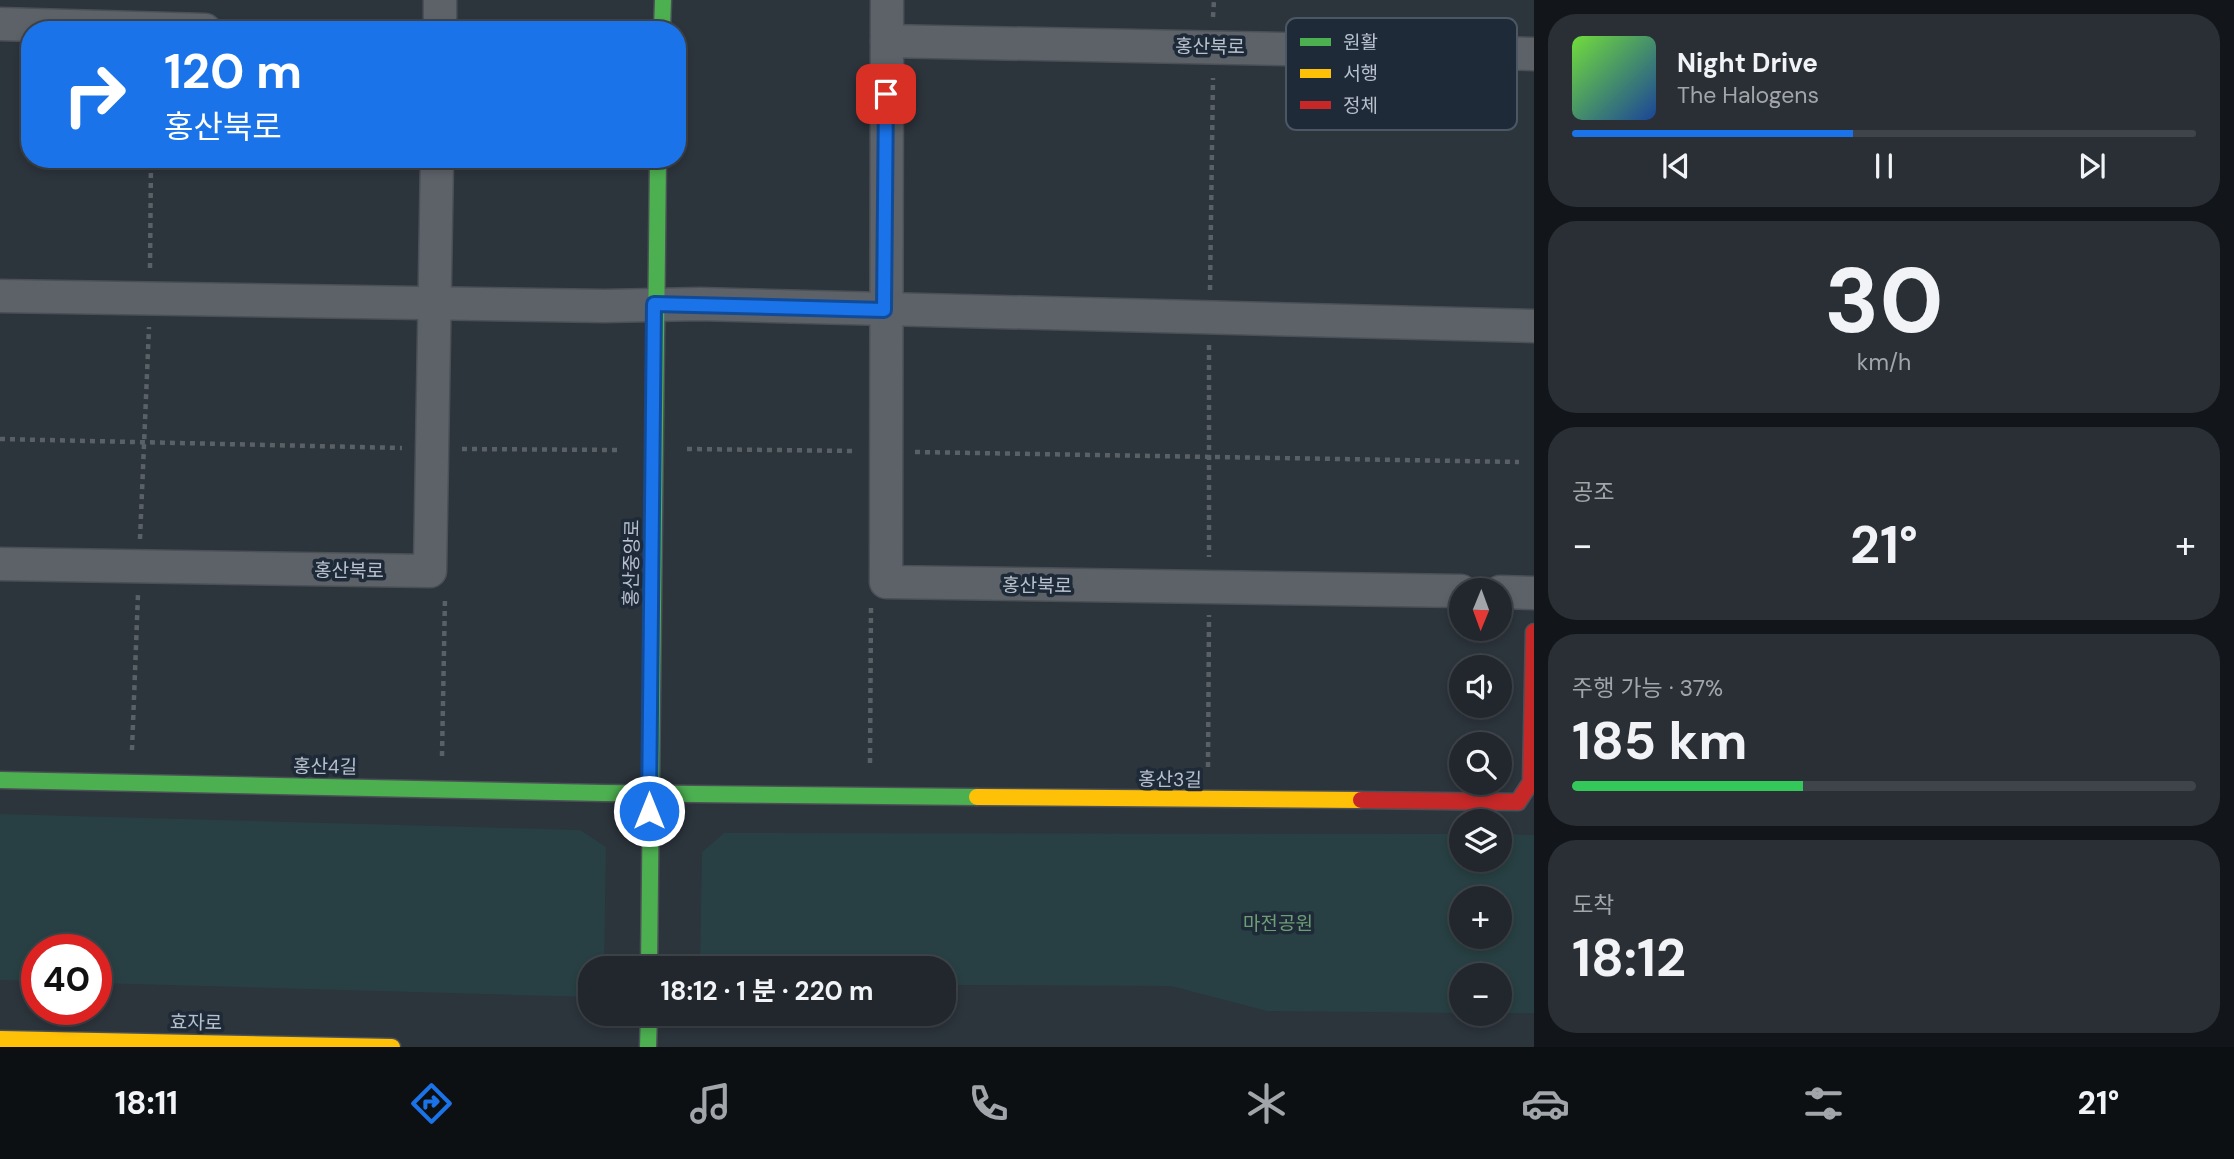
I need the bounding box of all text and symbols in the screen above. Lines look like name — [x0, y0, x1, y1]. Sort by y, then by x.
legend — [1286, 18, 1517, 130]
text: 원활 — [1343, 30, 1378, 55]
street label: 홍산북로 — [1175, 33, 1245, 60]
text: 120 m — [164, 39, 302, 103]
text: Night Drive — [1677, 46, 1818, 80]
icon: right — [49, 49, 140, 140]
text: 서행 — [1343, 61, 1378, 86]
pin — [856, 64, 916, 124]
icon: arrive — [867, 75, 905, 113]
text: The Halogens — [1677, 80, 1819, 110]
text: 정체 — [1343, 93, 1378, 118]
text: 홍산북로 — [164, 106, 282, 148]
icon: previous — [1657, 147, 1695, 185]
icon: pause — [1865, 147, 1903, 185]
icon: next — [2073, 147, 2111, 185]
text: 30 — [1825, 242, 1943, 360]
text: km/h — [1857, 347, 1911, 377]
text: 공조 — [1572, 477, 1614, 507]
text: 21° — [1850, 511, 1918, 579]
street label: 홍산중앙로 — [618, 519, 645, 607]
text: − — [1572, 520, 1593, 570]
text: + — [2175, 520, 2196, 570]
street label: 홍산북로 — [314, 557, 384, 584]
street label: 홍산북로 — [1002, 572, 1072, 599]
north arrow — [1449, 578, 1512, 640]
map controls — [1449, 578, 1512, 1026]
button: sound — [1449, 655, 1512, 718]
text: 주행 가능 · 37% — [1572, 673, 1723, 703]
text: 185 km — [1572, 707, 1747, 775]
button: search — [1449, 732, 1512, 795]
street label: 홍산4길 — [293, 753, 357, 780]
street label: 홍산3길 — [1138, 766, 1202, 793]
position arrow — [612, 774, 686, 848]
button: layers — [1449, 809, 1512, 872]
button: + — [1449, 886, 1512, 949]
text: 도착 — [1572, 890, 1614, 920]
park label: 마전공원 — [1243, 911, 1313, 936]
text: 18:12 — [1572, 924, 1686, 992]
speed limit sign: 40 — [21, 934, 112, 1025]
button: − — [1449, 963, 1512, 1026]
text: 18:12 · 1 분 · 220 m — [661, 974, 873, 1008]
street label: 효자로 — [170, 1010, 222, 1035]
icon: directions — [407, 1079, 456, 1128]
icon: music — [686, 1079, 735, 1128]
icon: phone — [964, 1079, 1013, 1128]
icon: climate — [1242, 1079, 1291, 1128]
icon: car — [1521, 1079, 1570, 1128]
icon: filters — [1799, 1079, 1848, 1128]
text: 18:11 — [115, 1082, 178, 1124]
text: 21° — [2078, 1082, 2119, 1124]

